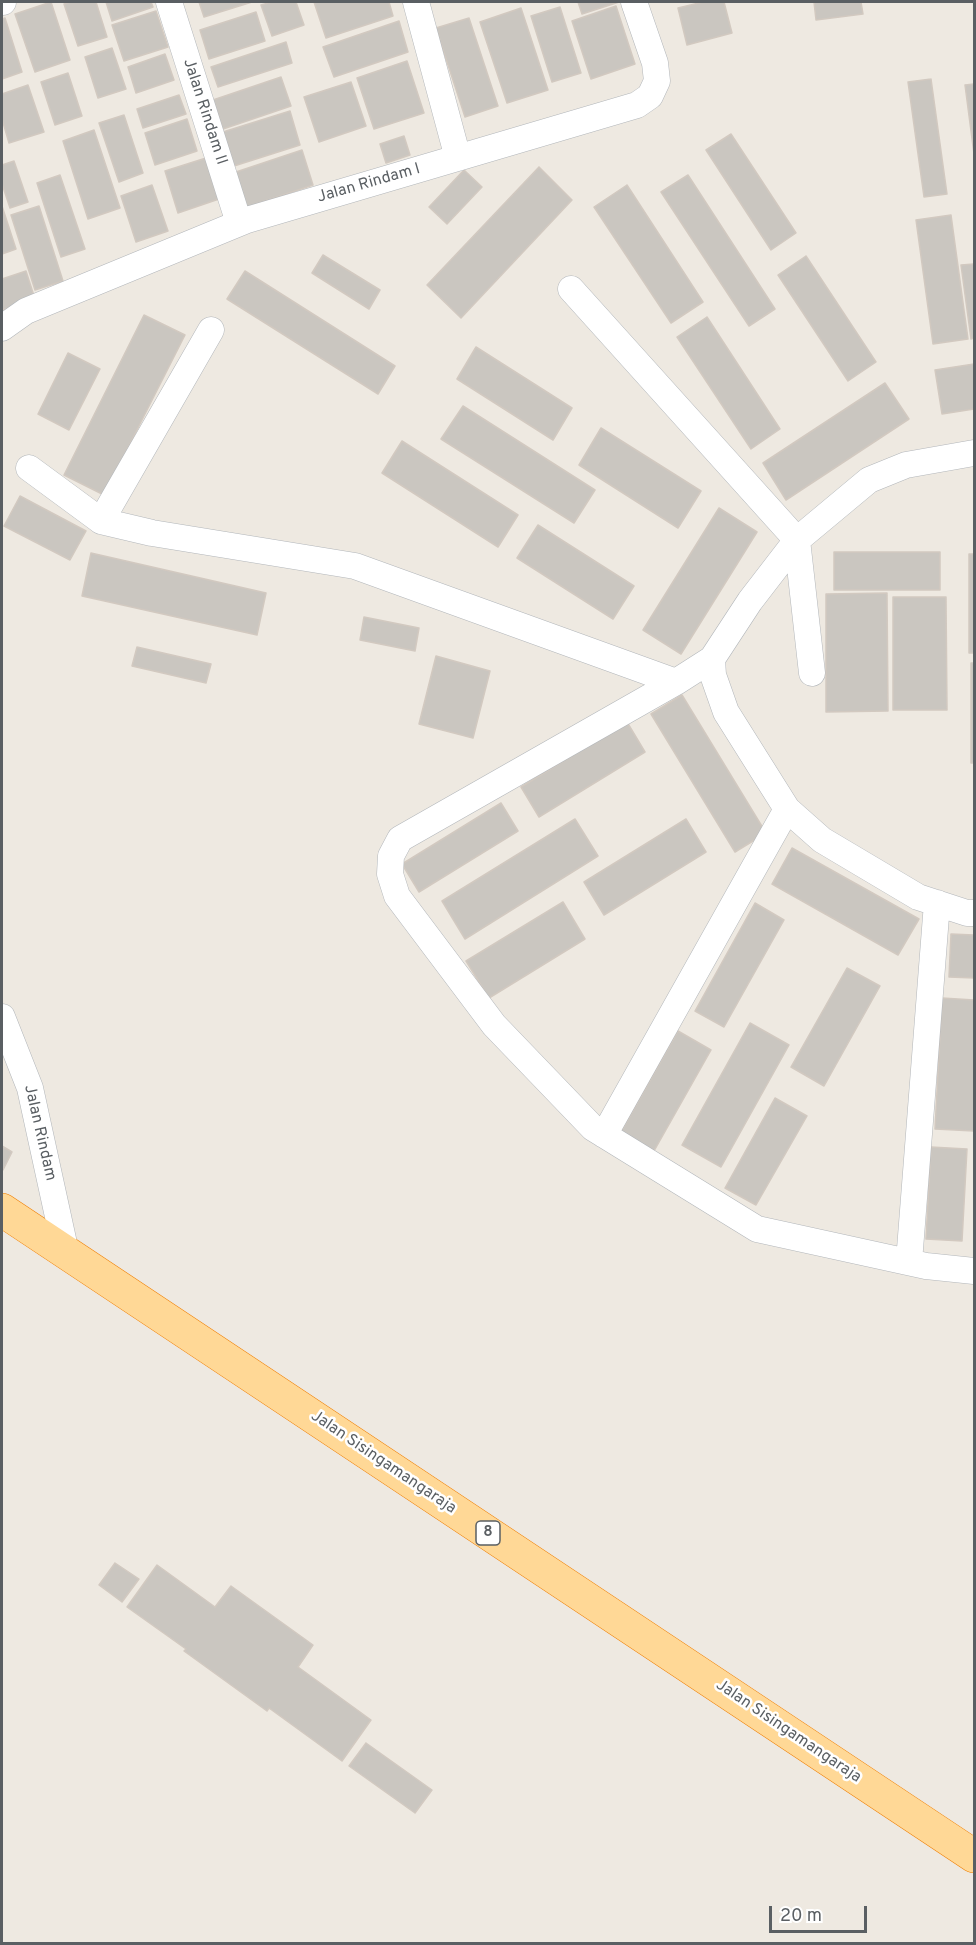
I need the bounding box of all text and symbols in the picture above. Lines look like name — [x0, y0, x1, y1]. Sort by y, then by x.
street label: Jalan Rindam II — [178, 56, 230, 168]
street label: Jalan Rindam I — [315, 160, 423, 208]
street label: Jalan Rindam — [19, 1083, 59, 1183]
street label: Jalan Sisingamangaraja — [307, 1407, 459, 1519]
road number: 8 — [476, 1521, 500, 1545]
street label: Jalan Sisingamangaraja — [712, 1676, 864, 1788]
scale bar — [772, 1894, 870, 1932]
text: 20 m — [780, 1905, 822, 1928]

